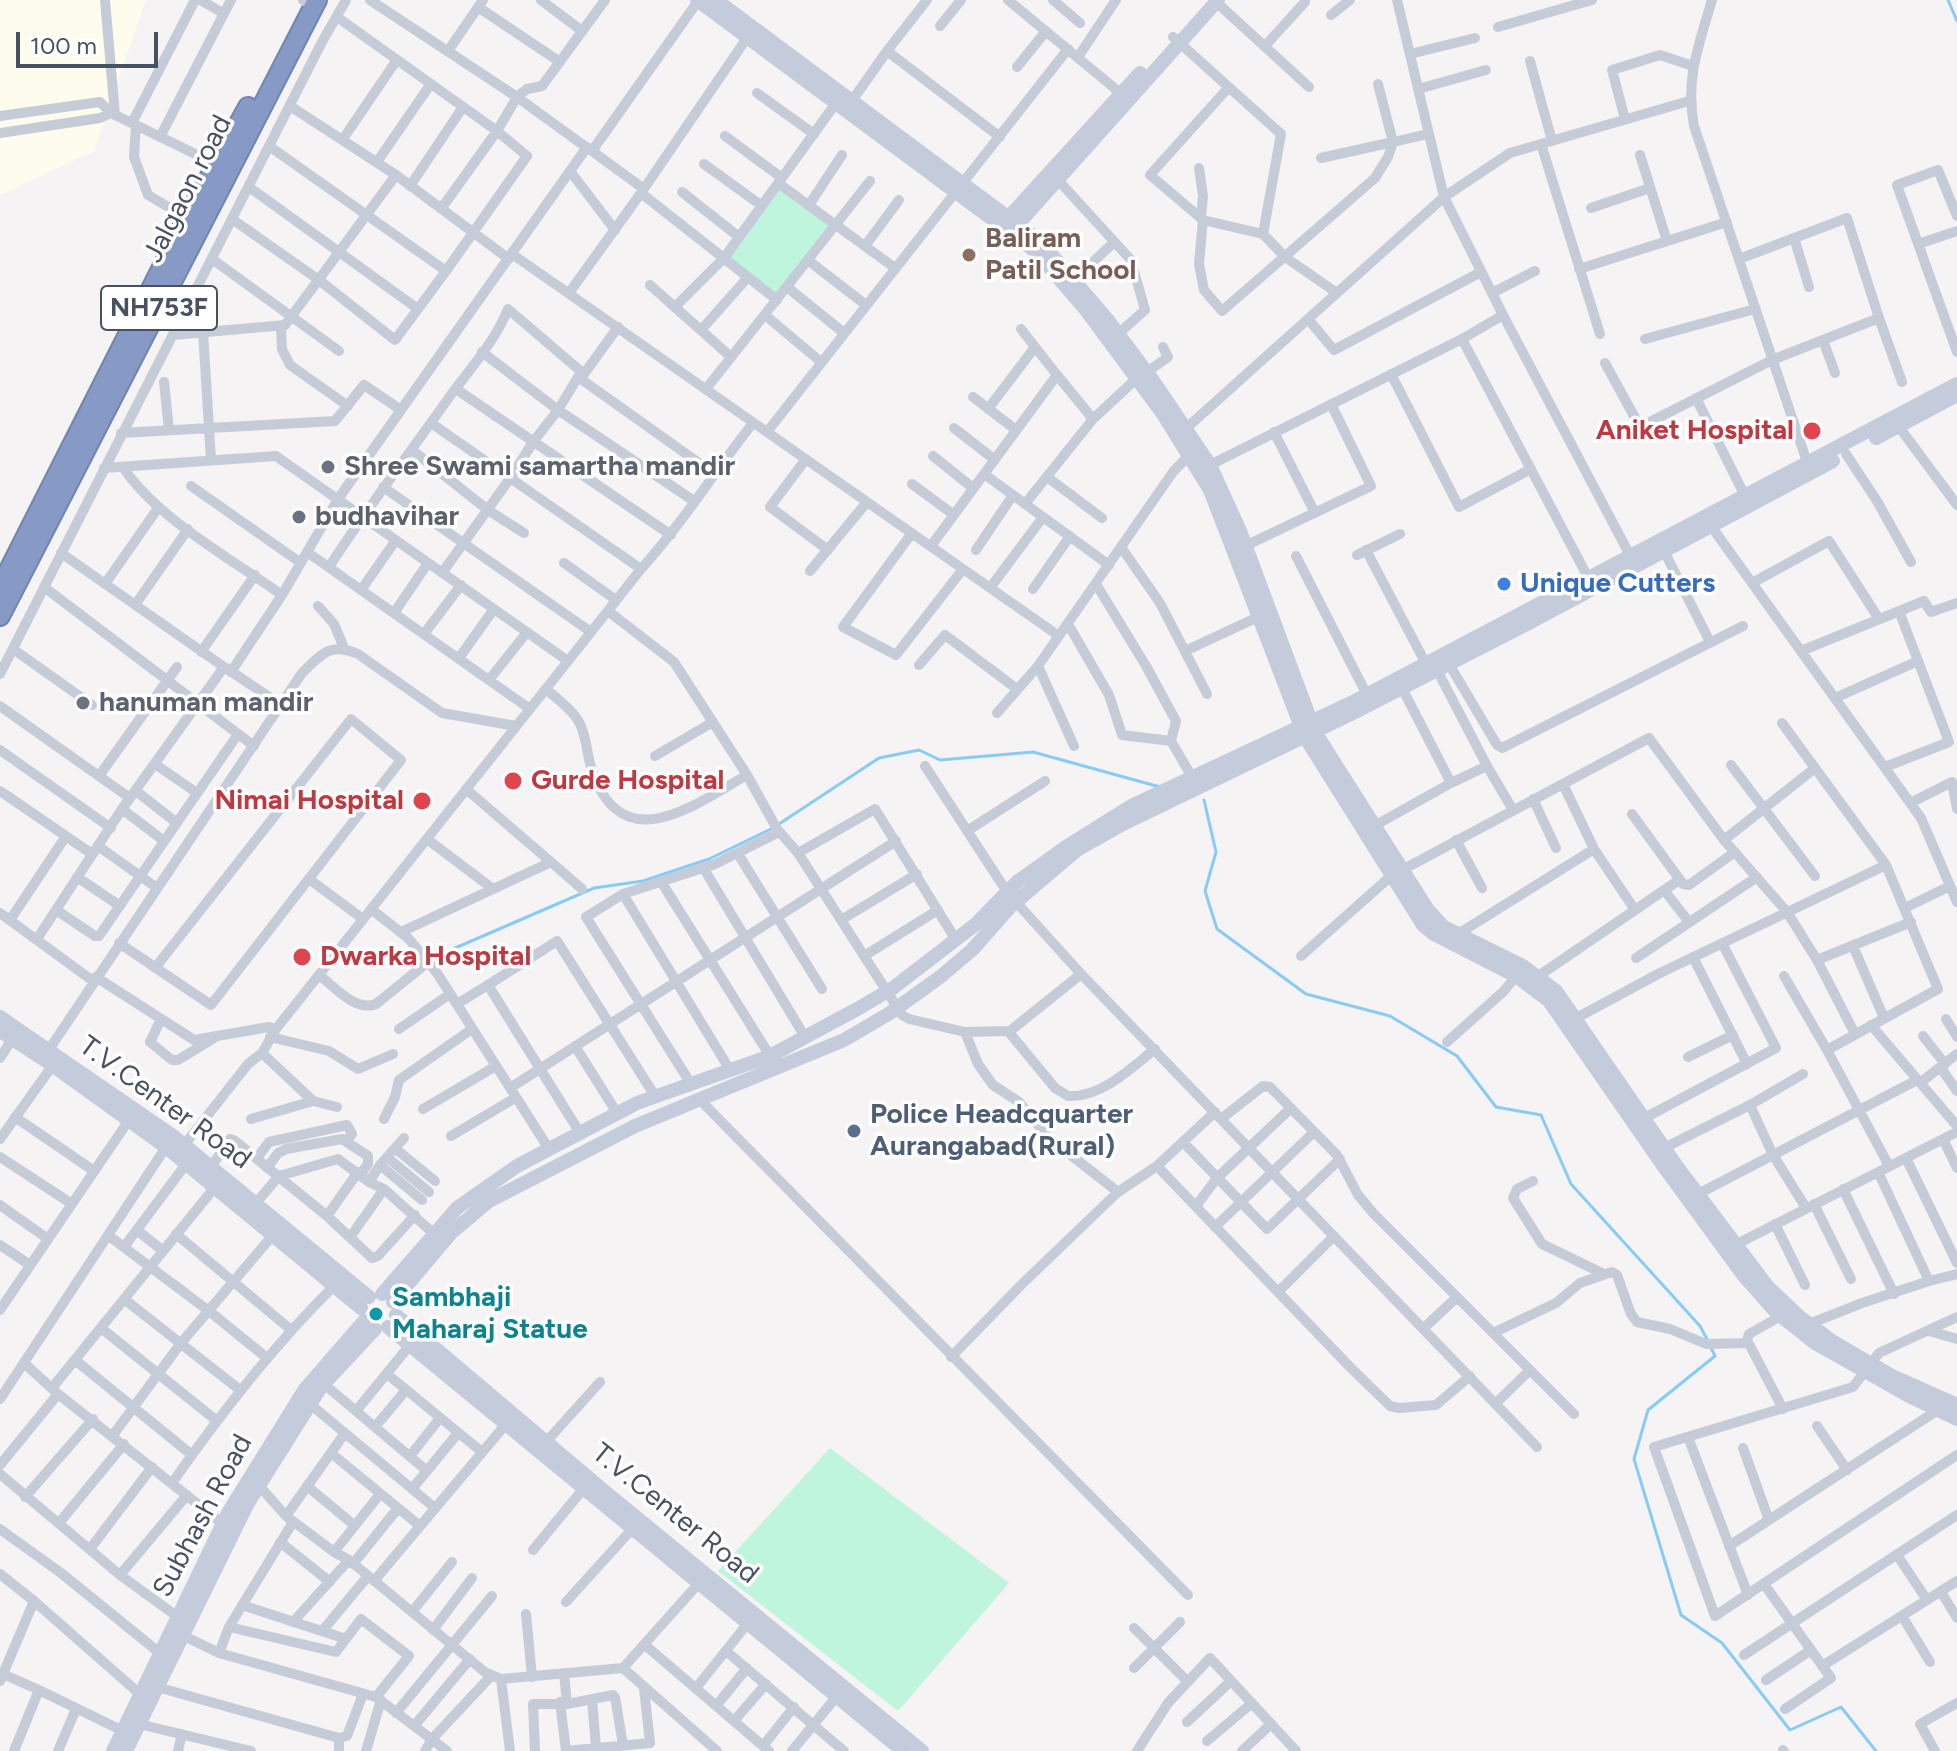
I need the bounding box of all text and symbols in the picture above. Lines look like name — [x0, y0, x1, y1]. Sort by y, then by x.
scale bar — [20, 16, 162, 66]
text: 100 m — [30, 31, 97, 60]
street label: Jalgaon road — [137, 110, 239, 268]
place label: Baliram Patil School — [985, 222, 1136, 288]
marker: Baliram Patil School — [960, 246, 978, 264]
road number: NH753F — [101, 286, 217, 330]
place label: Aniket Hospital — [1596, 414, 1794, 448]
marker: Aniket Hospital — [1801, 420, 1823, 442]
place label: Shree Swami samartha mandir — [344, 450, 735, 484]
marker: Shree Swami samartha mandir — [319, 458, 337, 476]
place label: budhavihar — [315, 500, 459, 534]
marker: budhavihar — [290, 508, 308, 526]
place label: Unique Cutters — [1520, 567, 1715, 601]
marker: Unique Cutters — [1495, 575, 1513, 593]
place label: hanuman mandir — [99, 686, 313, 720]
marker: hanuman mandir — [74, 694, 92, 712]
place label: Gurde Hospital — [531, 764, 724, 798]
marker: Gurde Hospital — [502, 770, 524, 792]
place label: Nimai Hospital — [214, 784, 404, 818]
marker: Nimai Hospital — [411, 790, 433, 812]
place label: Dwarka Hospital — [320, 940, 531, 974]
marker: Dwarka Hospital — [291, 946, 313, 968]
street label: T.V.Center Road — [73, 1029, 257, 1177]
place label: Police Headcquarter Aurangabad(Rural) — [870, 1098, 1133, 1164]
marker: Police Headcquarter Aurangabad(Rural) — [845, 1122, 863, 1140]
place label: Sambhaji Maharaj Statue — [392, 1281, 588, 1347]
marker: Sambhaji Maharaj Statue — [367, 1305, 385, 1323]
street label: Subhash Road — [146, 1429, 260, 1603]
street label: T.V.Center Road — [585, 1437, 765, 1591]

